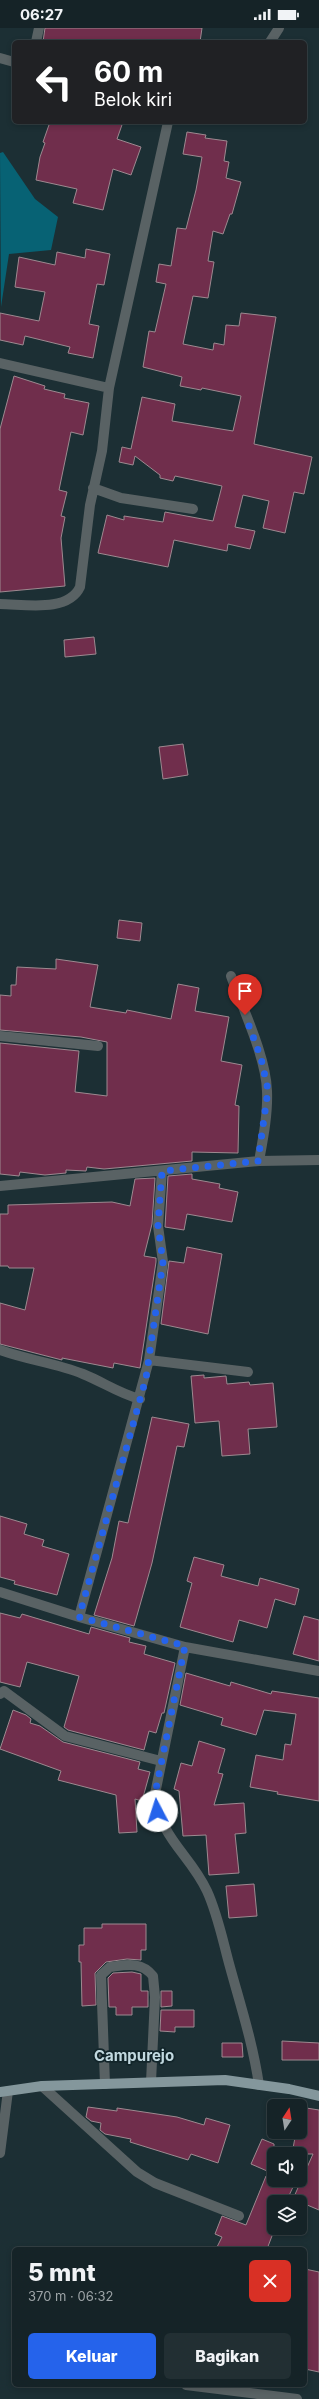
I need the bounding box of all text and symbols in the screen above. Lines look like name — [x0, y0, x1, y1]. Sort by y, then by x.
text: 06:27 — [20, 5, 63, 24]
text: 60 m — [94, 55, 163, 89]
icon: left — [28, 56, 80, 108]
text: Belok kiri — [94, 89, 172, 110]
pin — [228, 974, 262, 1015]
icon: arrive — [234, 980, 256, 1002]
position arrow — [136, 1790, 178, 1832]
district label: Campurejo — [94, 2046, 174, 2065]
north arrow — [267, 2099, 307, 2139]
map controls — [267, 2099, 307, 2235]
button: sound — [267, 2147, 307, 2187]
button: layers — [267, 2195, 307, 2235]
text: 5 mnt — [28, 2258, 96, 2287]
button: close — [249, 2260, 291, 2302]
text: 370 m · 06:32 — [28, 2288, 113, 2304]
button: Keluar — [28, 2333, 156, 2379]
button: Bagikan — [164, 2333, 291, 2379]

